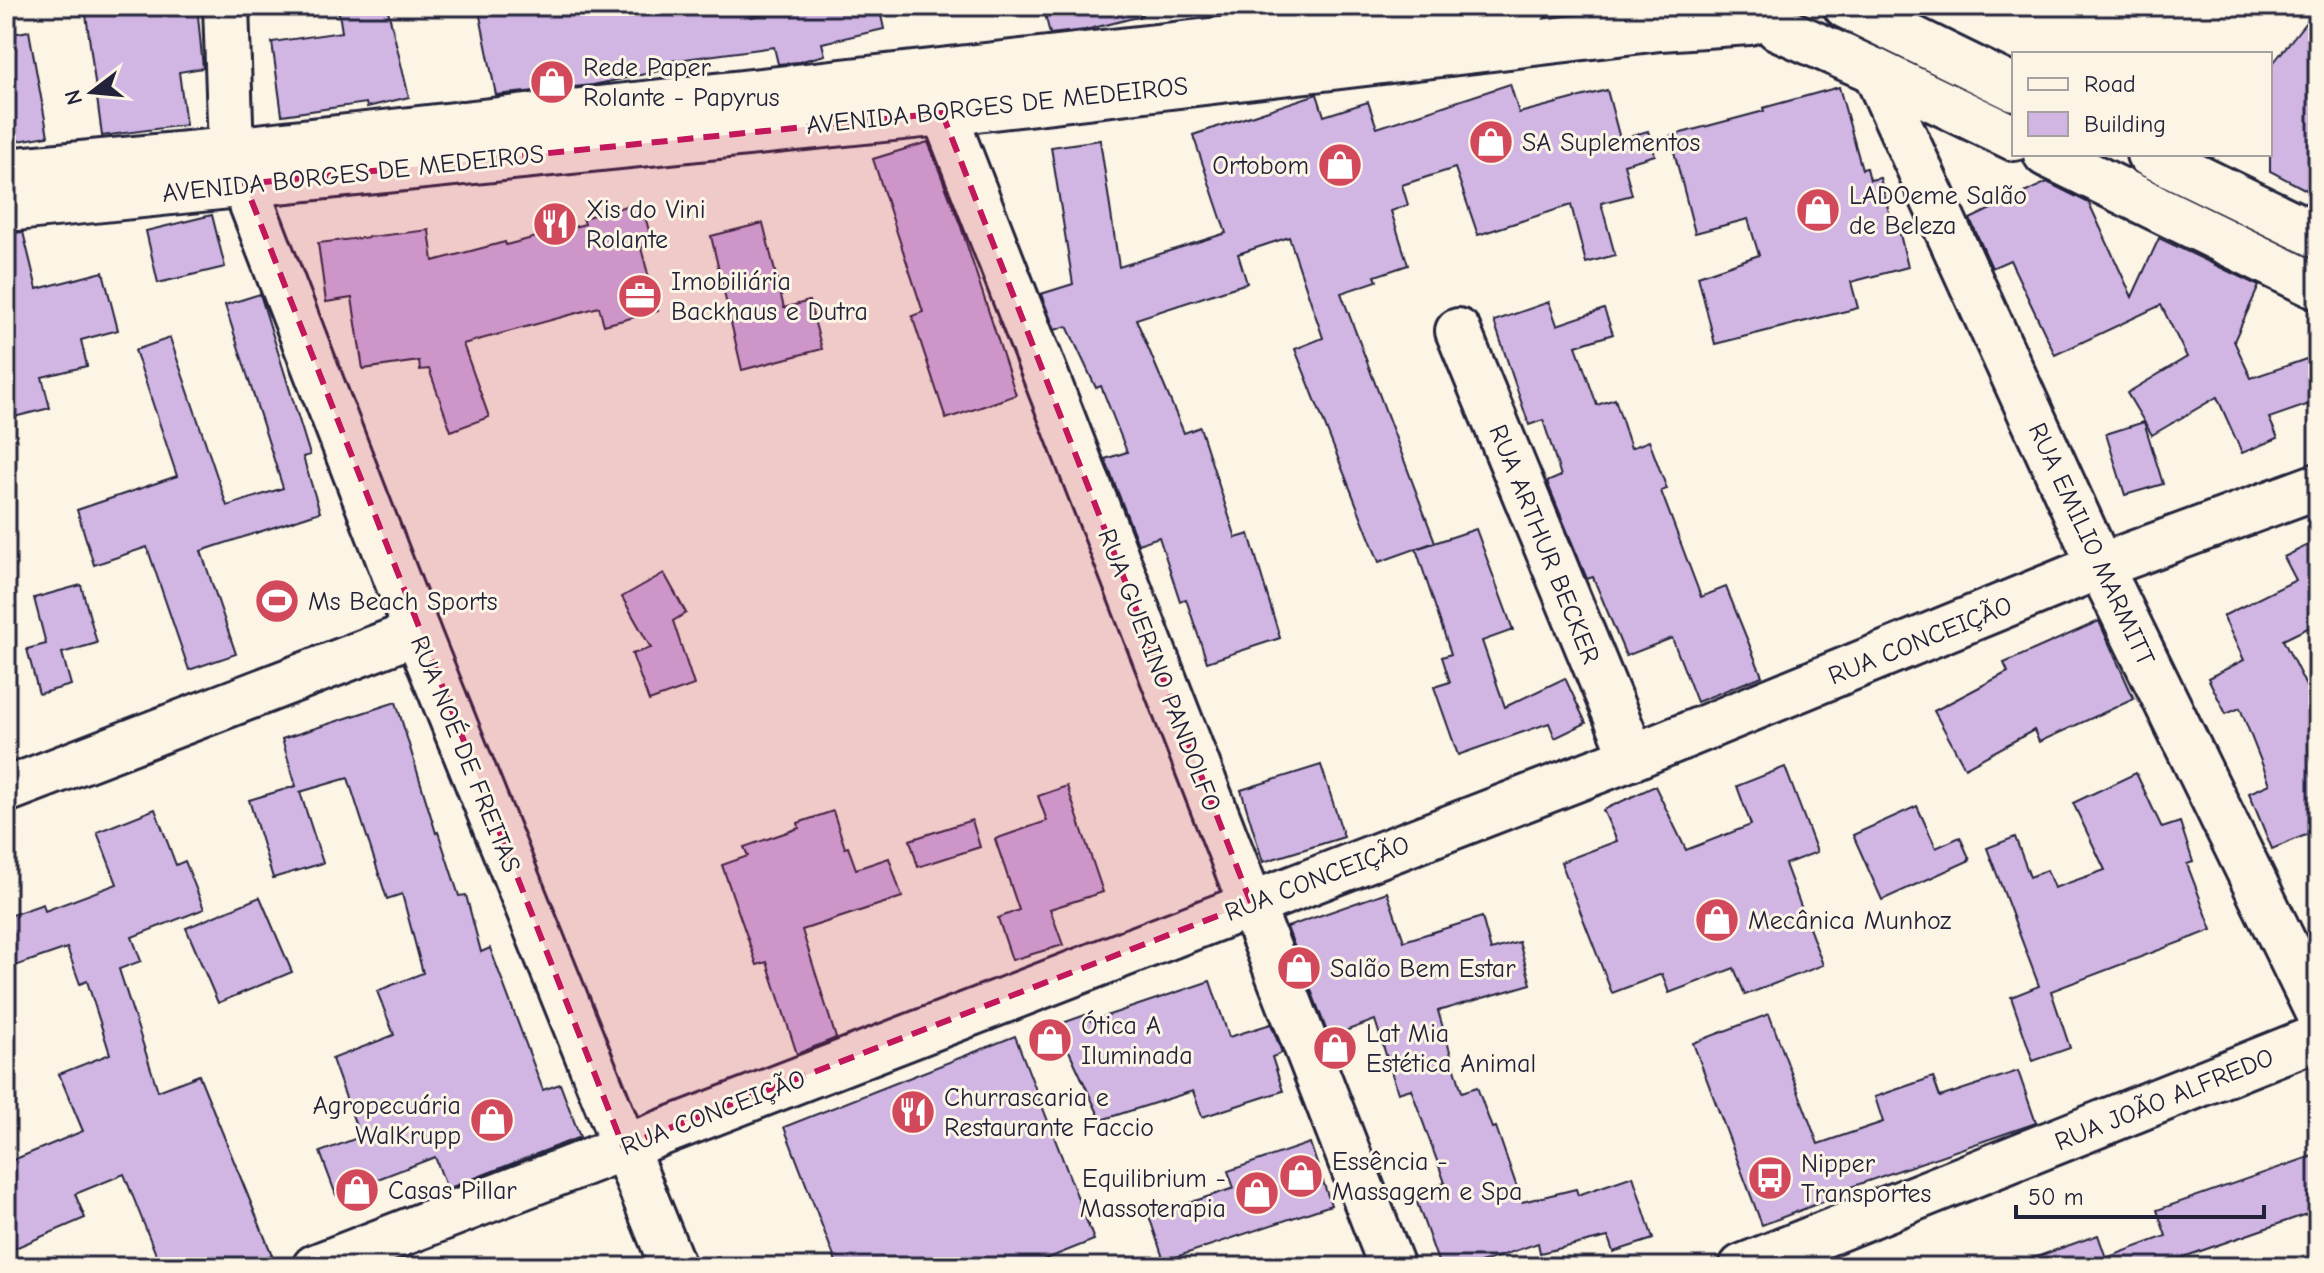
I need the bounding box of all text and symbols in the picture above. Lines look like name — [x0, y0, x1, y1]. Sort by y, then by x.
north arrow — [52, 52, 132, 132]
legend — [2012, 52, 2272, 156]
place label: Rede Paper Rolante - Papyrus — [583, 53, 780, 113]
shop icon: Rede Paper Rolante - Papyrus — [528, 58, 576, 106]
text: Road — [2084, 70, 2136, 98]
street label: AVENIDA BORGES DE MEDEIROS — [805, 71, 1189, 141]
text: N — [59, 87, 88, 108]
text: Building — [2084, 110, 2166, 138]
shop icon: SA Suplementos — [1467, 118, 1515, 166]
place label: SA Suplementos — [1522, 128, 1700, 158]
street label: AVENIDA BORGES DE MEDEIROS — [161, 139, 545, 209]
shop icon: Ortobom — [1316, 141, 1364, 189]
place label: Ortobom — [1212, 151, 1309, 181]
place label: LADOeme Salão de Beleza — [1849, 181, 2027, 241]
shop icon: LADOeme Salão de Beleza — [1794, 186, 1842, 234]
place label: Xis do Vini Rolante — [586, 195, 706, 255]
restaurant icon: Xis do Vini Rolante — [531, 200, 579, 248]
place label: Imobiliária Backhaus e Dutra — [671, 267, 868, 327]
office icon: Imobiliária Backhaus e Dutra — [616, 272, 664, 320]
street label: RUA EMILIO MARMITT — [2022, 418, 2161, 671]
street label: RUA ARTHUR BECKER — [1482, 420, 1606, 668]
street label: RUA GUERINO PANDOLFO — [1091, 525, 1227, 816]
sports icon: Ms Beach Sports — [253, 577, 301, 625]
place label: Ms Beach Sports — [308, 587, 498, 617]
street label: RUA CONCEIÇÃO — [1824, 589, 2017, 691]
street label: RUA NOÉ DE FREITAS — [404, 631, 527, 877]
street label: RUA CONCEIÇÃO — [1220, 829, 1414, 928]
shop icon: Mecânica Munhoz — [1693, 896, 1741, 944]
place label: Mecânica Munhoz — [1748, 906, 1951, 936]
shop icon: Salão Bem Estar — [1275, 944, 1323, 992]
place label: Salão Bem Estar — [1330, 954, 1516, 984]
place label: Ótica A Iluminada — [1081, 1010, 1193, 1071]
shop icon: Ótica A Iluminada — [1026, 1016, 1074, 1064]
place label: Lat Mia Estética Animal — [1366, 1019, 1536, 1079]
shop icon: Lat Mia Estética Animal — [1311, 1024, 1359, 1072]
street label: RUA JOÃO ALFREDO — [2050, 1041, 2278, 1158]
street label: RUA CONCEIÇÃO — [616, 1063, 810, 1162]
place label: Churrascaria e Restaurante Faccio — [944, 1083, 1154, 1143]
restaurant icon: Churrascaria e Restaurante Faccio — [889, 1088, 937, 1136]
place label: Agropecuária WalKrupp — [313, 1091, 461, 1151]
shop icon: Agropecuária WalKrupp — [468, 1096, 516, 1144]
place label: Essência - Massagem e Spa — [1332, 1147, 1522, 1207]
place label: Nipper Transportes — [1801, 1149, 1931, 1209]
shop icon: Essência - Massagem e Spa — [1277, 1152, 1325, 1200]
bus stop icon: Nipper Transportes — [1746, 1154, 1794, 1202]
place label: Equilibrium - Massoterapia — [1080, 1164, 1226, 1224]
shop icon: Casas Pillar — [333, 1166, 381, 1214]
shop icon: Equilibrium - Massoterapia — [1233, 1169, 1281, 1217]
scale bar — [2016, 1169, 2264, 1219]
place label: Casas Pillar — [388, 1176, 517, 1206]
text: 50 m — [2028, 1183, 2084, 1211]

